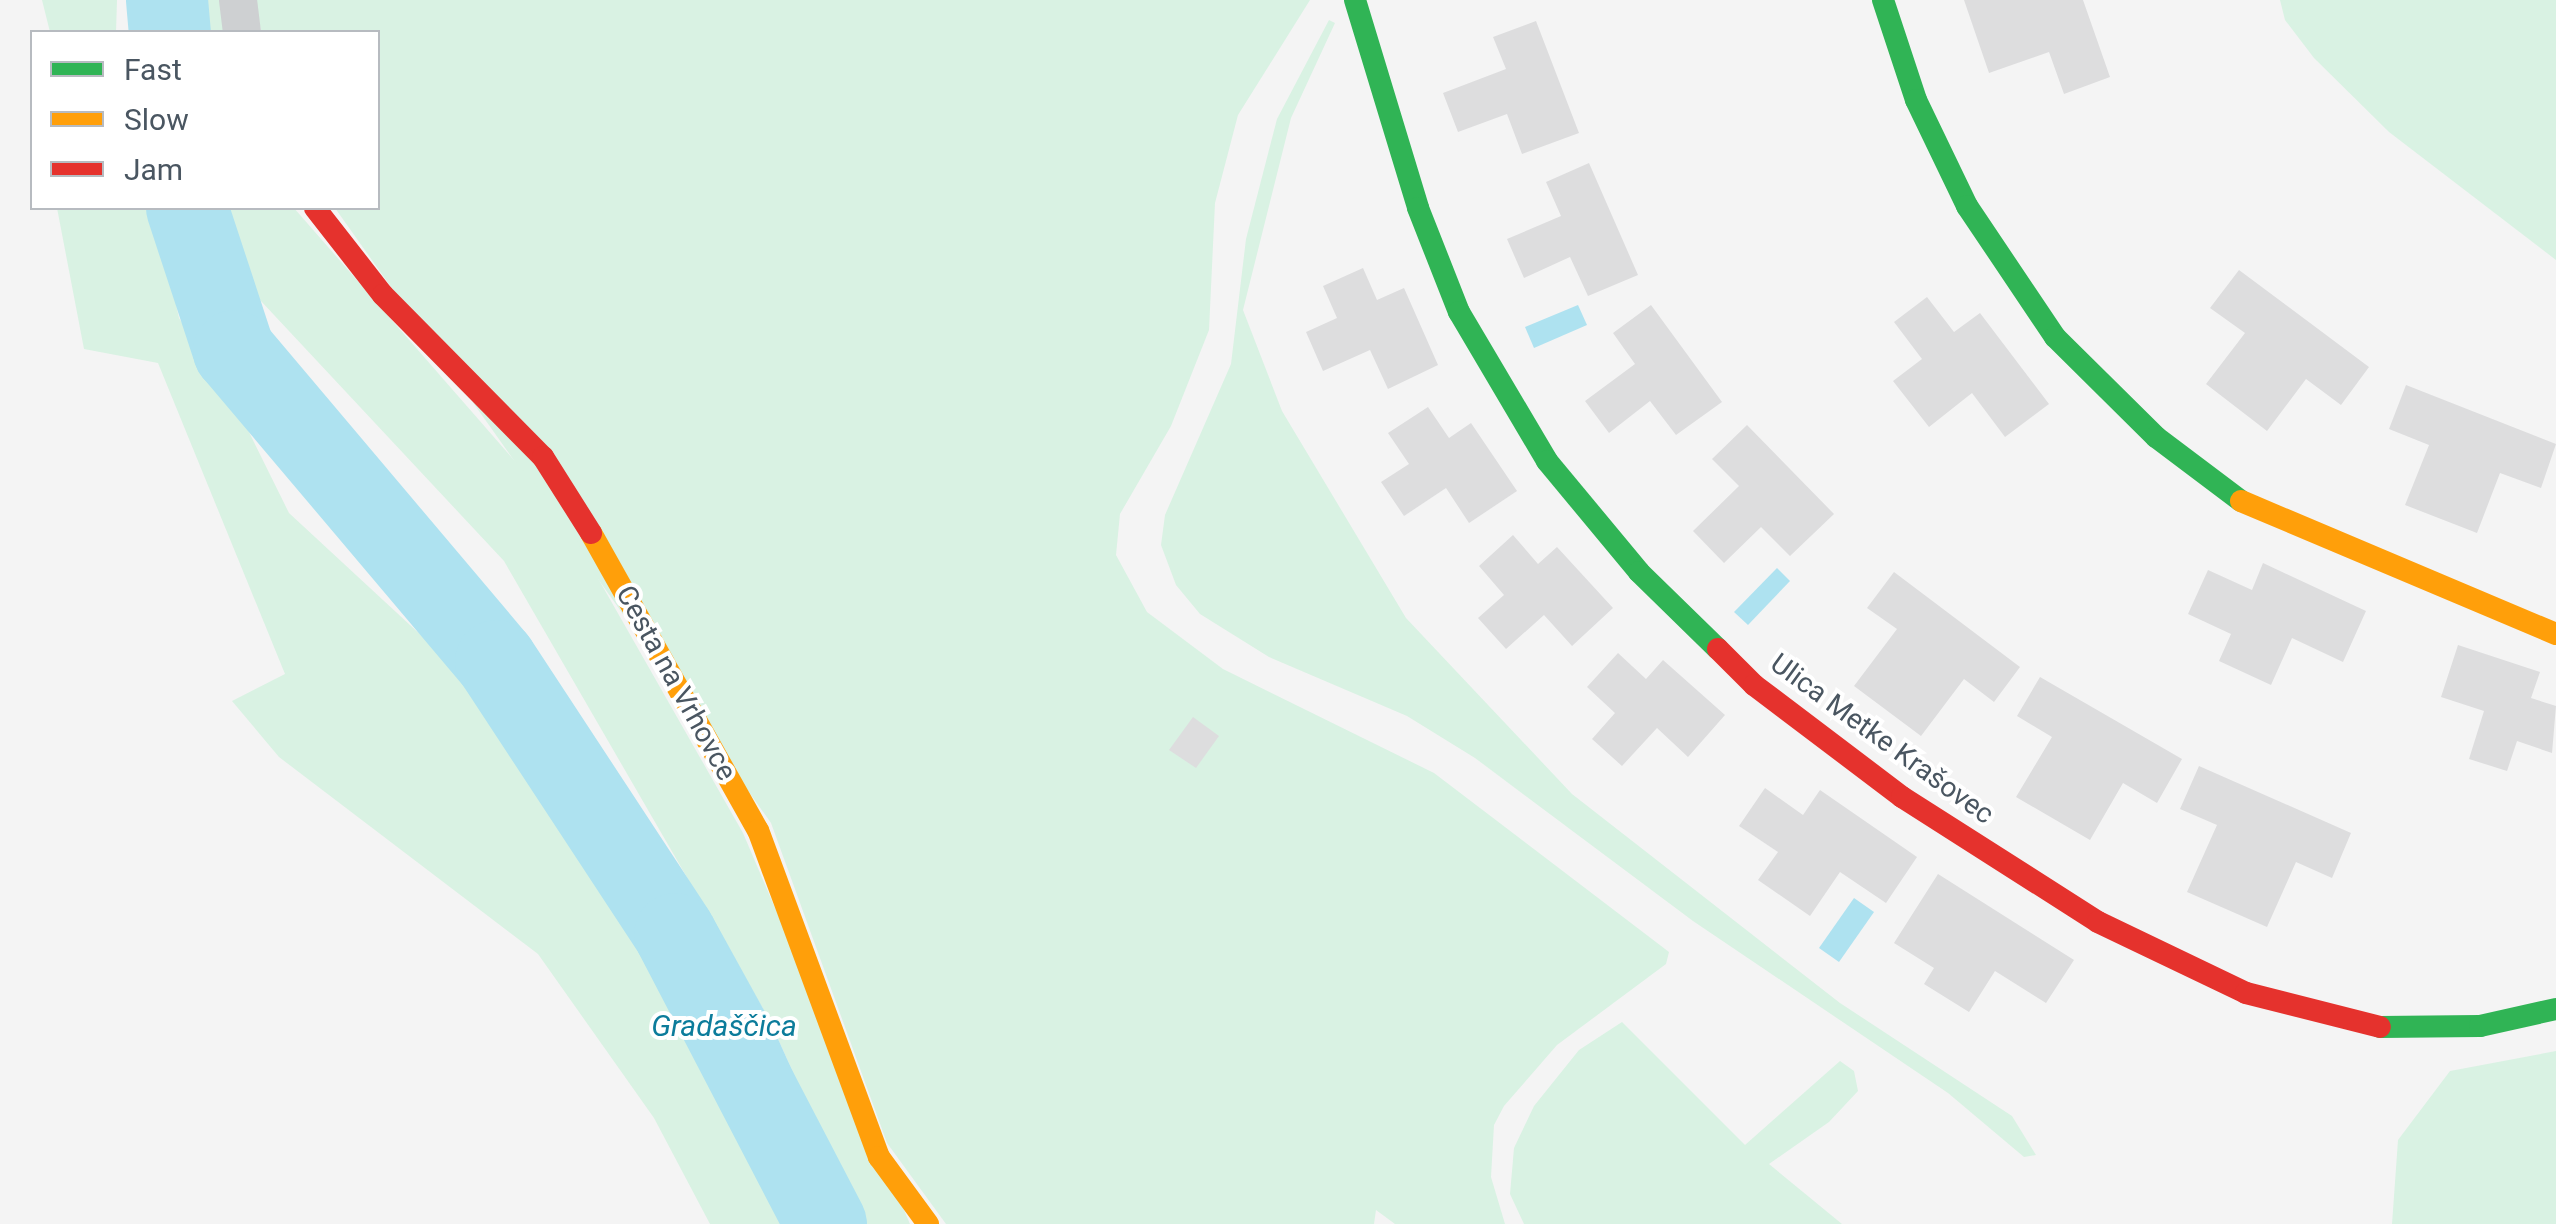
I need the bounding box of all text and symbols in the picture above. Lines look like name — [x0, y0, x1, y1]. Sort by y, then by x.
legend — [30, 30, 380, 210]
text: Fast — [124, 52, 182, 87]
text: Slow — [124, 102, 189, 137]
text: Jam — [124, 152, 183, 187]
street label: Cesta na Vrhovce — [609, 580, 743, 786]
street label: Ulica Metke Krašovec — [1764, 647, 2000, 831]
water label: Gradaščica — [651, 1008, 797, 1044]

